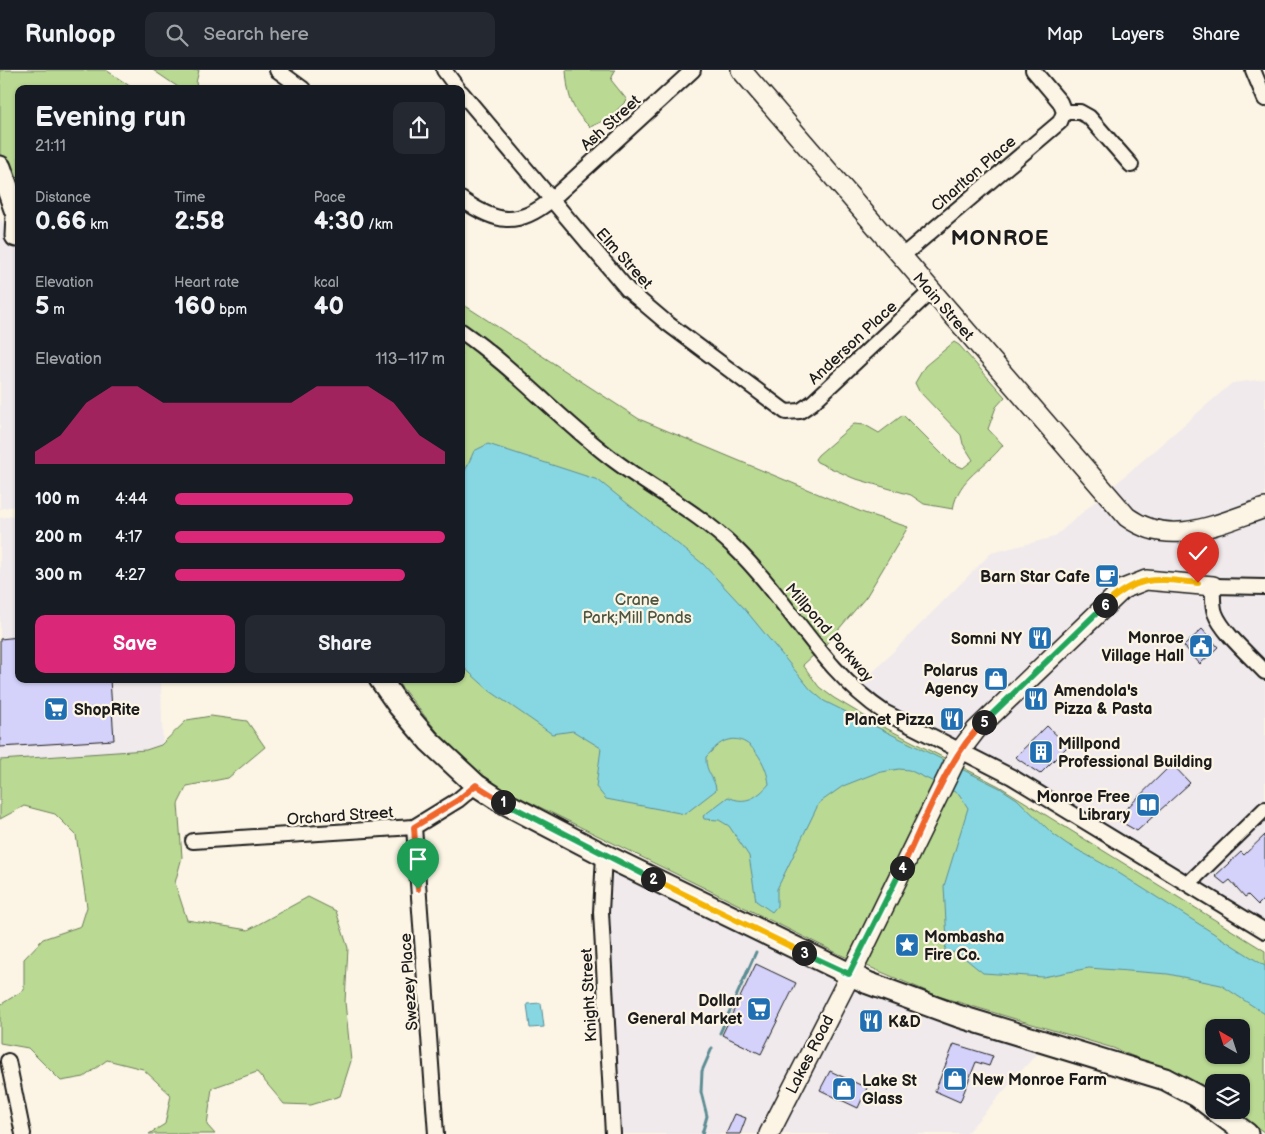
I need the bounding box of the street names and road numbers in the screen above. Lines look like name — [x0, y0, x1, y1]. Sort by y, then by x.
street label: Ash Street — [577, 91, 645, 155]
street label: Charlton Place — [928, 132, 1021, 216]
street label: Elm Street — [592, 225, 656, 293]
street label: Main Street — [908, 269, 978, 345]
street label: Anderson Place — [805, 297, 902, 389]
street label: Millpond Parkway — [781, 580, 877, 687]
street label: Orchard Street — [286, 803, 394, 830]
street label: Swezey Place — [397, 932, 422, 1031]
street label: Knight Street — [578, 947, 601, 1042]
street label: Lakes Road — [782, 1012, 838, 1097]

